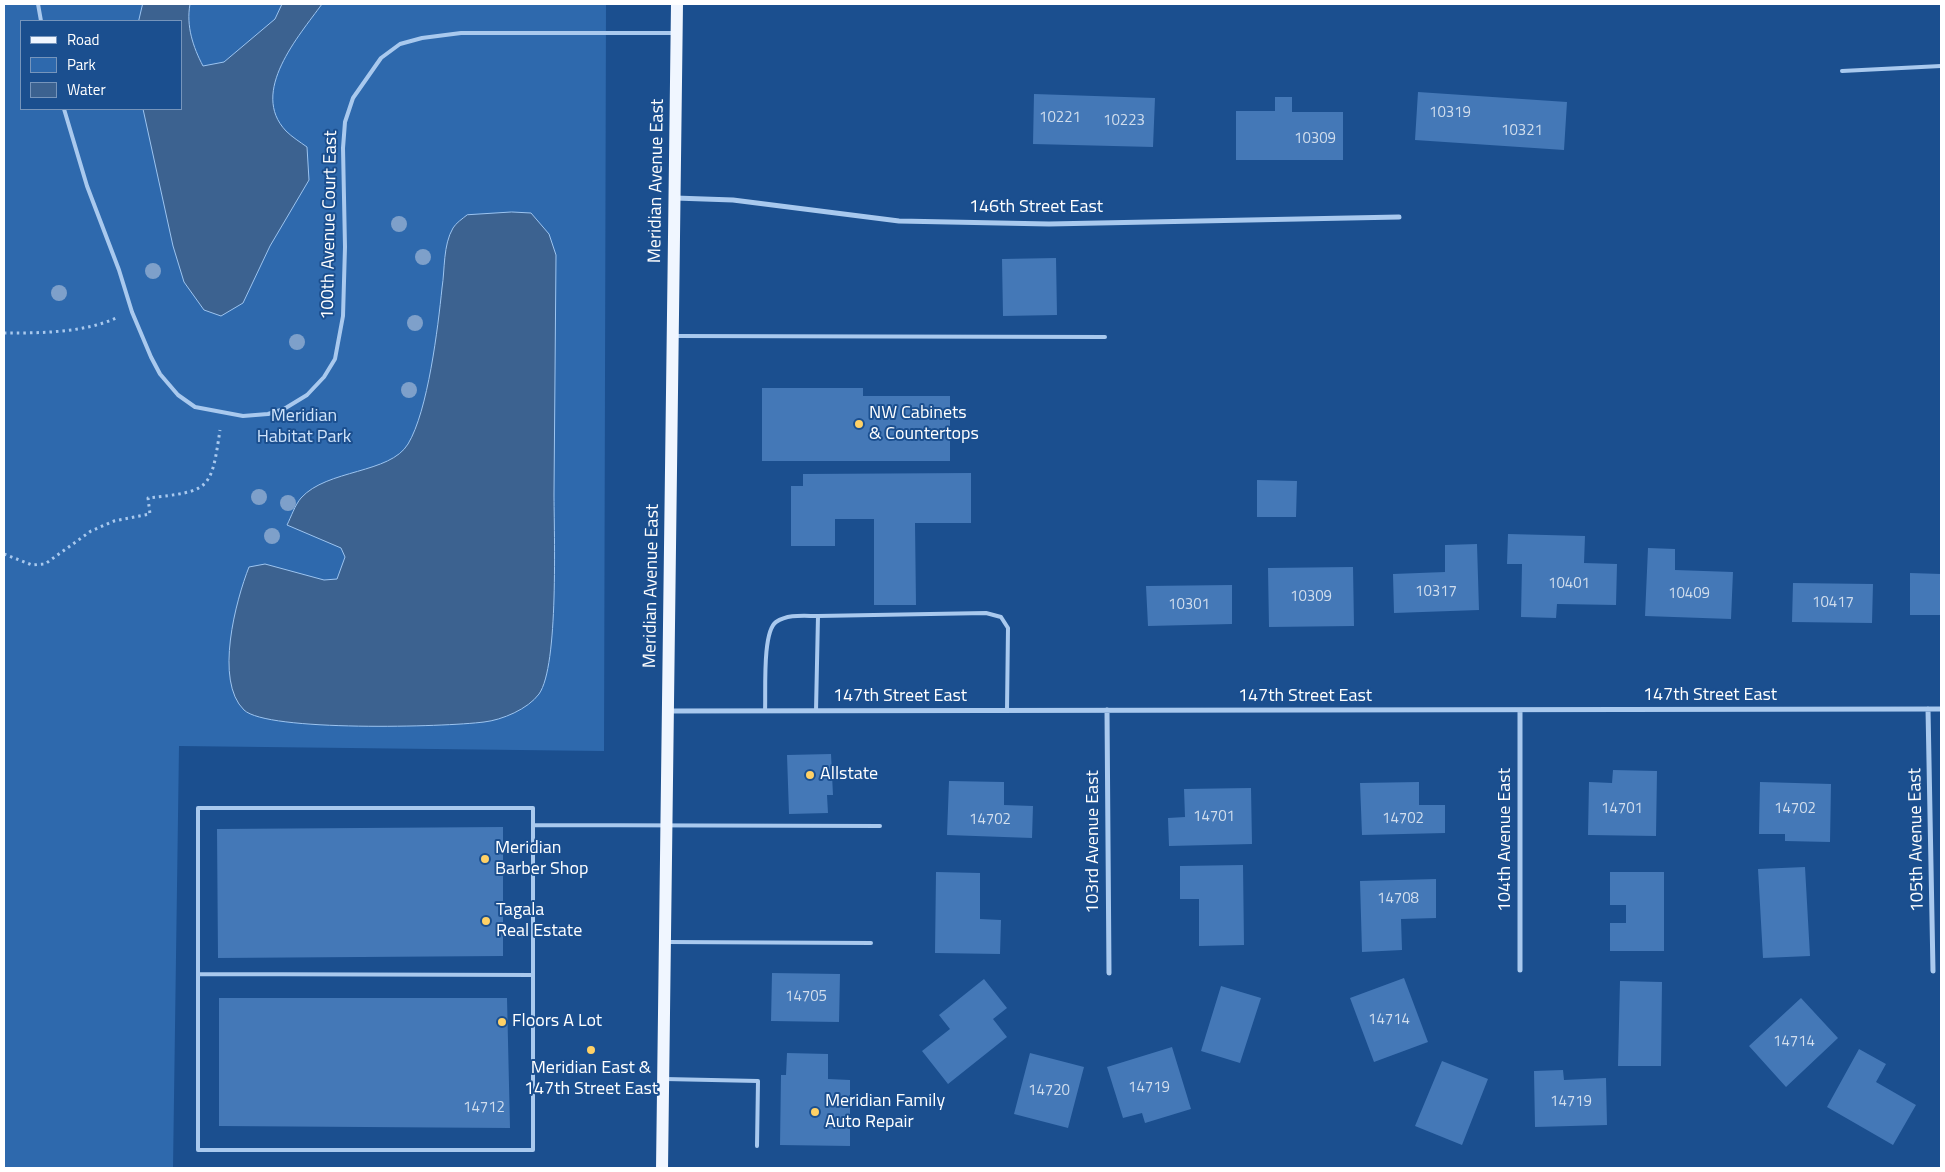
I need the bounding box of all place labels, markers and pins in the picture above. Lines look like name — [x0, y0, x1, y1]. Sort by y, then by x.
place label: NW Cabinets & Countertops — [869, 403, 979, 446]
marker: NW Cabinets & Countertops — [853, 418, 865, 430]
place label: Allstate — [820, 764, 878, 786]
marker: Allstate — [804, 769, 816, 781]
place label: Meridian Barber Shop — [495, 838, 588, 881]
marker: Meridian Barber Shop — [479, 853, 491, 865]
place label: Tagala Real Estate — [496, 900, 582, 942]
marker: Tagala Real Estate — [480, 915, 492, 927]
place label: Floors A Lot — [512, 1011, 602, 1033]
marker: Floors A Lot — [496, 1016, 508, 1028]
marker: Meridian East & 147th Street East — [585, 1044, 597, 1056]
place label: Meridian East & 147th Street East — [524, 1058, 658, 1100]
place label: Meridian Family Auto Repair — [825, 1091, 945, 1134]
marker: Meridian Family Auto Repair — [809, 1106, 821, 1118]

